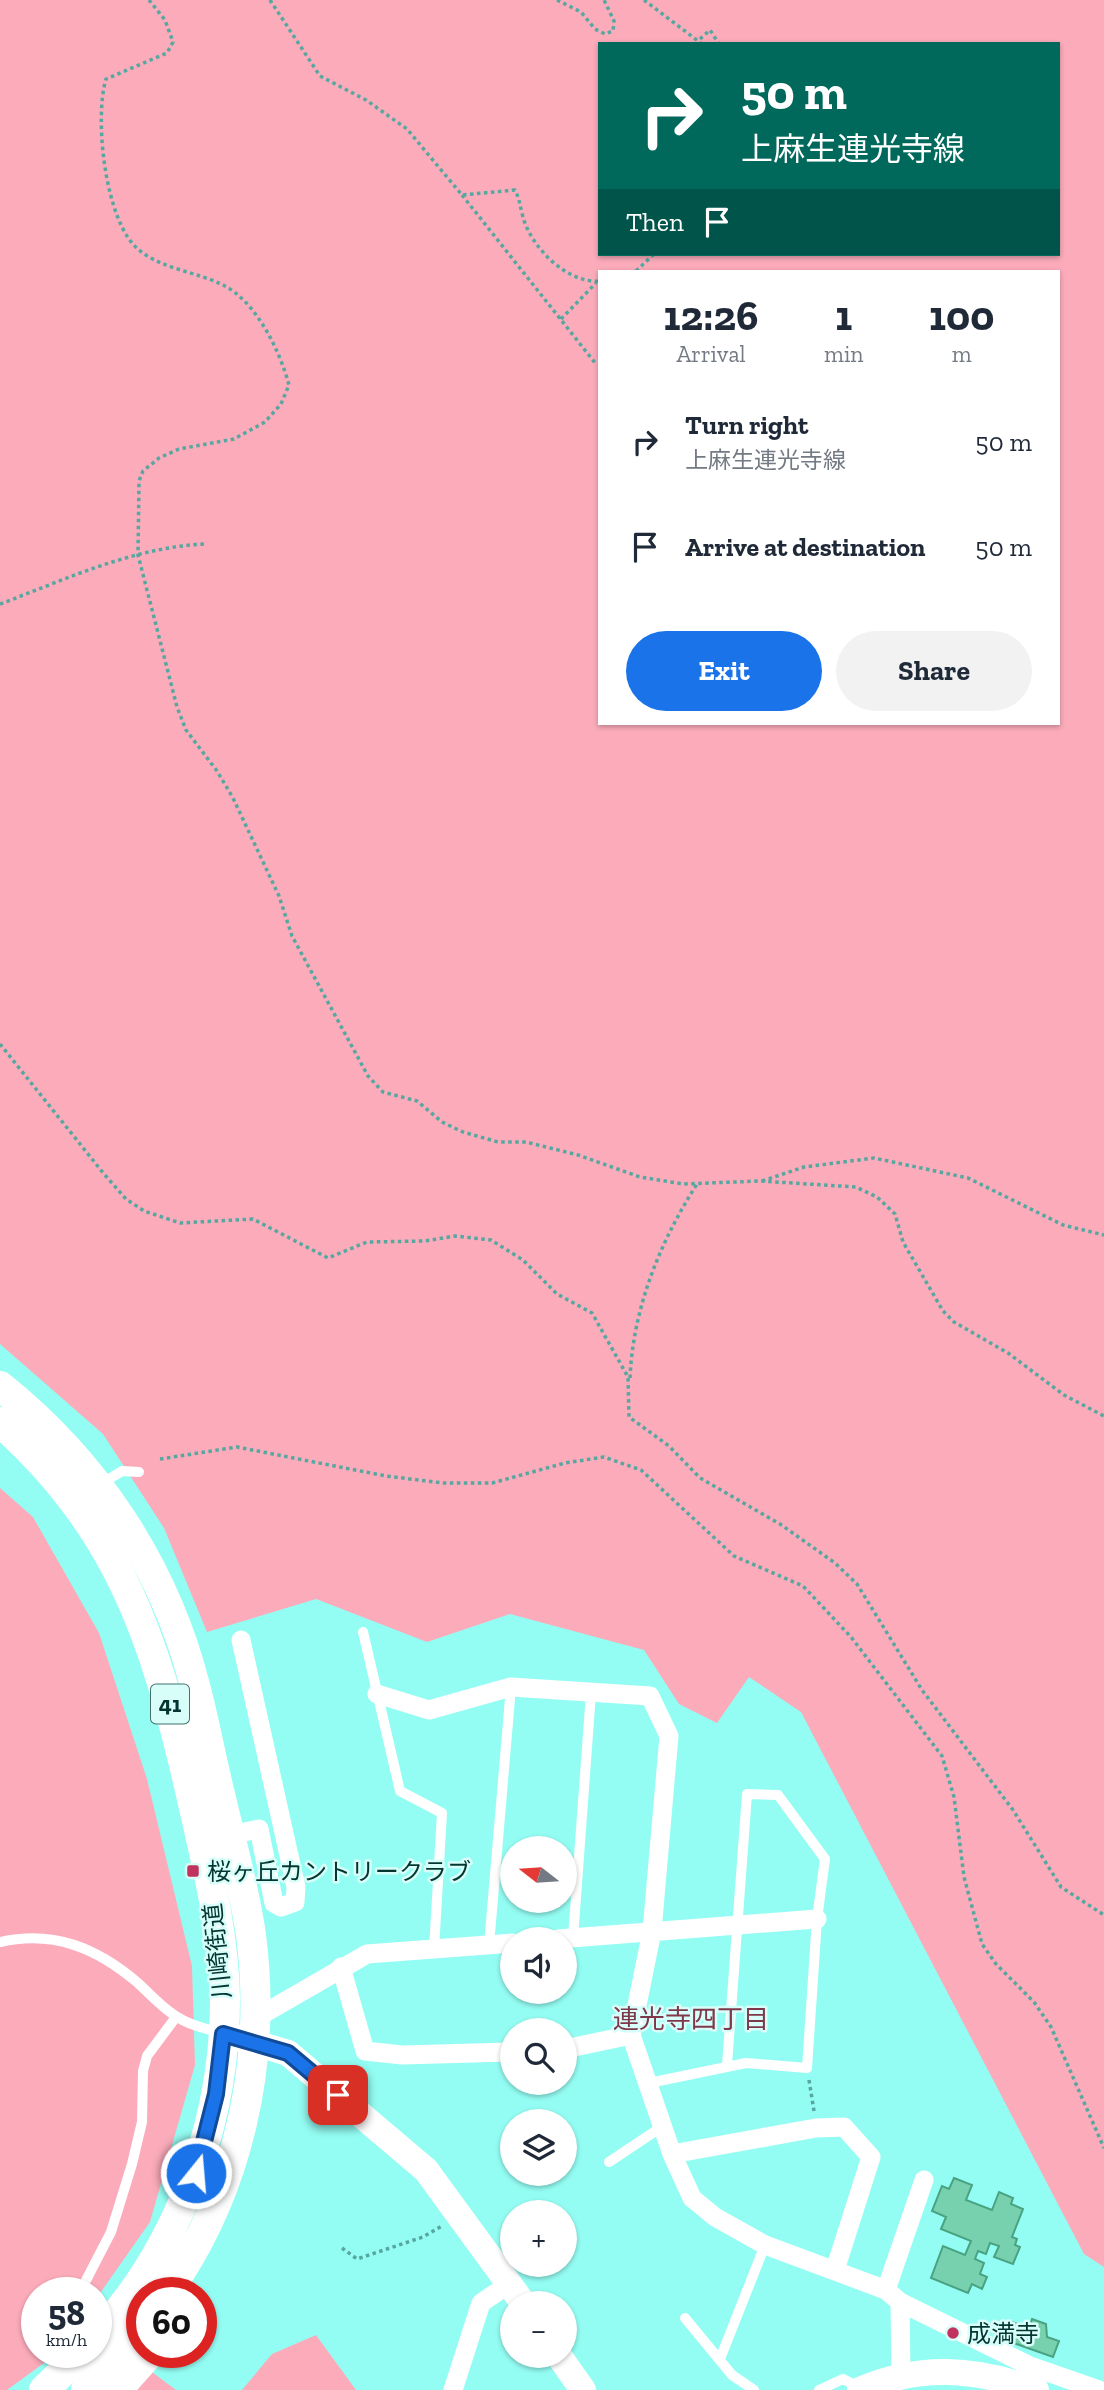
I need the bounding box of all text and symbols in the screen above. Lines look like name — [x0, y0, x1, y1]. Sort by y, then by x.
text: 50 m — [741, 63, 847, 122]
icon: right — [626, 70, 717, 161]
text: 上麻生連光寺線 — [741, 130, 965, 168]
icon: arrive — [698, 203, 736, 241]
text: Then — [626, 206, 684, 238]
text: 12:26 — [664, 290, 759, 341]
text: 1 — [835, 290, 852, 341]
text: 100 — [929, 290, 994, 341]
text: Arrival — [676, 340, 746, 368]
text: min — [824, 340, 864, 368]
text: m — [952, 340, 972, 368]
text: Turn right — [685, 409, 808, 441]
icon: right — [626, 423, 664, 461]
text: 50 m — [975, 426, 1032, 458]
text: 上麻生連光寺線 — [685, 446, 846, 474]
icon: arrive — [626, 528, 664, 566]
text: Arrive at destination — [685, 531, 925, 563]
text: 50 m — [975, 531, 1032, 563]
button: Exit — [626, 631, 822, 711]
button: Share — [836, 631, 1032, 711]
road number: 41 — [151, 1684, 189, 1723]
north arrow — [500, 1836, 578, 1913]
map controls — [500, 1836, 577, 2368]
place label: 桜ヶ丘カントリークラブ — [207, 1857, 471, 1886]
marker: 桜ヶ丘カントリークラブ — [185, 1863, 201, 1879]
street label: 川崎街道 — [198, 1902, 236, 2000]
button: sound — [500, 1927, 577, 2004]
district label: 連光寺四丁目 — [613, 2003, 769, 2035]
button: search — [500, 2018, 577, 2095]
pin — [308, 2065, 368, 2125]
icon: arrive — [319, 2076, 357, 2114]
button: layers — [500, 2109, 577, 2186]
position arrow — [159, 2136, 233, 2210]
button: + — [500, 2200, 577, 2277]
speed limit sign: 60 — [126, 2277, 217, 2368]
button: − — [500, 2291, 577, 2368]
text: 58 — [48, 2292, 85, 2334]
place label: 成満寺 — [967, 2319, 1039, 2348]
marker: 成満寺 — [945, 2325, 961, 2341]
text: km/h — [46, 2329, 87, 2351]

